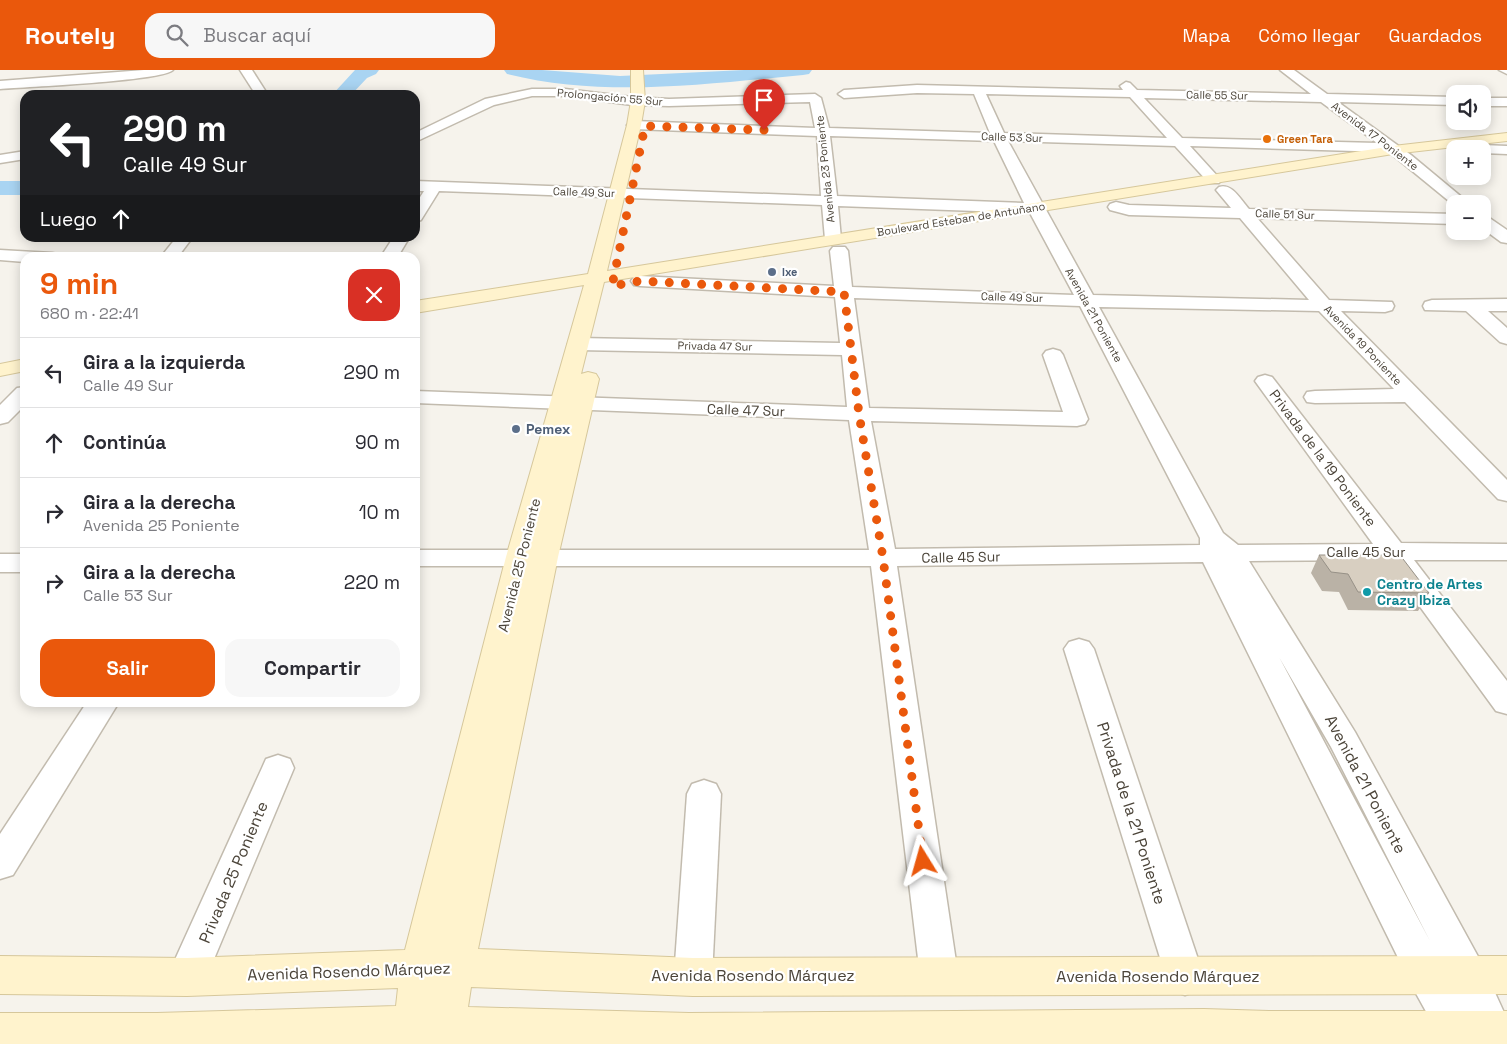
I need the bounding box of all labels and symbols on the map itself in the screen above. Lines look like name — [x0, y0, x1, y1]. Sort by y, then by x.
pin — [743, 79, 785, 130]
street label: Prolongación 55 Sur — [557, 85, 663, 109]
street label: Calle 55 Sur — [1186, 87, 1248, 103]
street label: Avenida 17 Poniente — [1329, 99, 1421, 173]
street label: Avenida 23 Poniente — [812, 115, 838, 223]
street label: Calle 53 Sur — [981, 129, 1043, 145]
place label: Green Tara — [1277, 132, 1333, 146]
marker: Green Tara — [1261, 133, 1273, 145]
street label: Calle 49 Sur — [553, 184, 615, 200]
street label: Boulevard Esteban de Antuñano — [876, 199, 1046, 239]
street label: Calle 51 Sur — [1255, 206, 1315, 222]
place label: Ixe — [782, 265, 797, 279]
street label: Avenida 21 Poniente — [1062, 265, 1126, 365]
marker: Ixe — [766, 266, 778, 278]
street label: Calle 49 Sur — [981, 289, 1043, 305]
street label: Avenida 19 Poniente — [1321, 302, 1405, 388]
street label: Privada 47 Sur — [677, 338, 753, 354]
street label: Privada de la 19 Poniente — [1266, 386, 1380, 530]
street label: Calle 47 Sur — [707, 400, 785, 420]
place label: Pemex — [526, 420, 570, 438]
marker: Pemex — [510, 423, 522, 435]
street label: Avenida 25 Poniente — [494, 496, 544, 634]
street label: Calle 45 Sur — [1327, 543, 1405, 561]
street label: Calle 45 Sur — [921, 547, 1001, 567]
place label: Centro de Artes Crazy Ibiza — [1377, 575, 1483, 609]
marker: Centro de Artes Crazy Ibiza — [1361, 586, 1373, 598]
street label: Avenida 21 Poniente — [1320, 711, 1411, 857]
street label: Privada de la 21 Poniente — [1092, 719, 1171, 907]
street label: Privada 25 Poniente — [194, 798, 273, 946]
position arrow — [896, 834, 948, 886]
street label: Avenida Rosendo Márquez — [247, 957, 451, 986]
street label: Avenida Rosendo Márquez — [651, 965, 855, 986]
street label: Avenida Rosendo Márquez — [1056, 966, 1260, 987]

